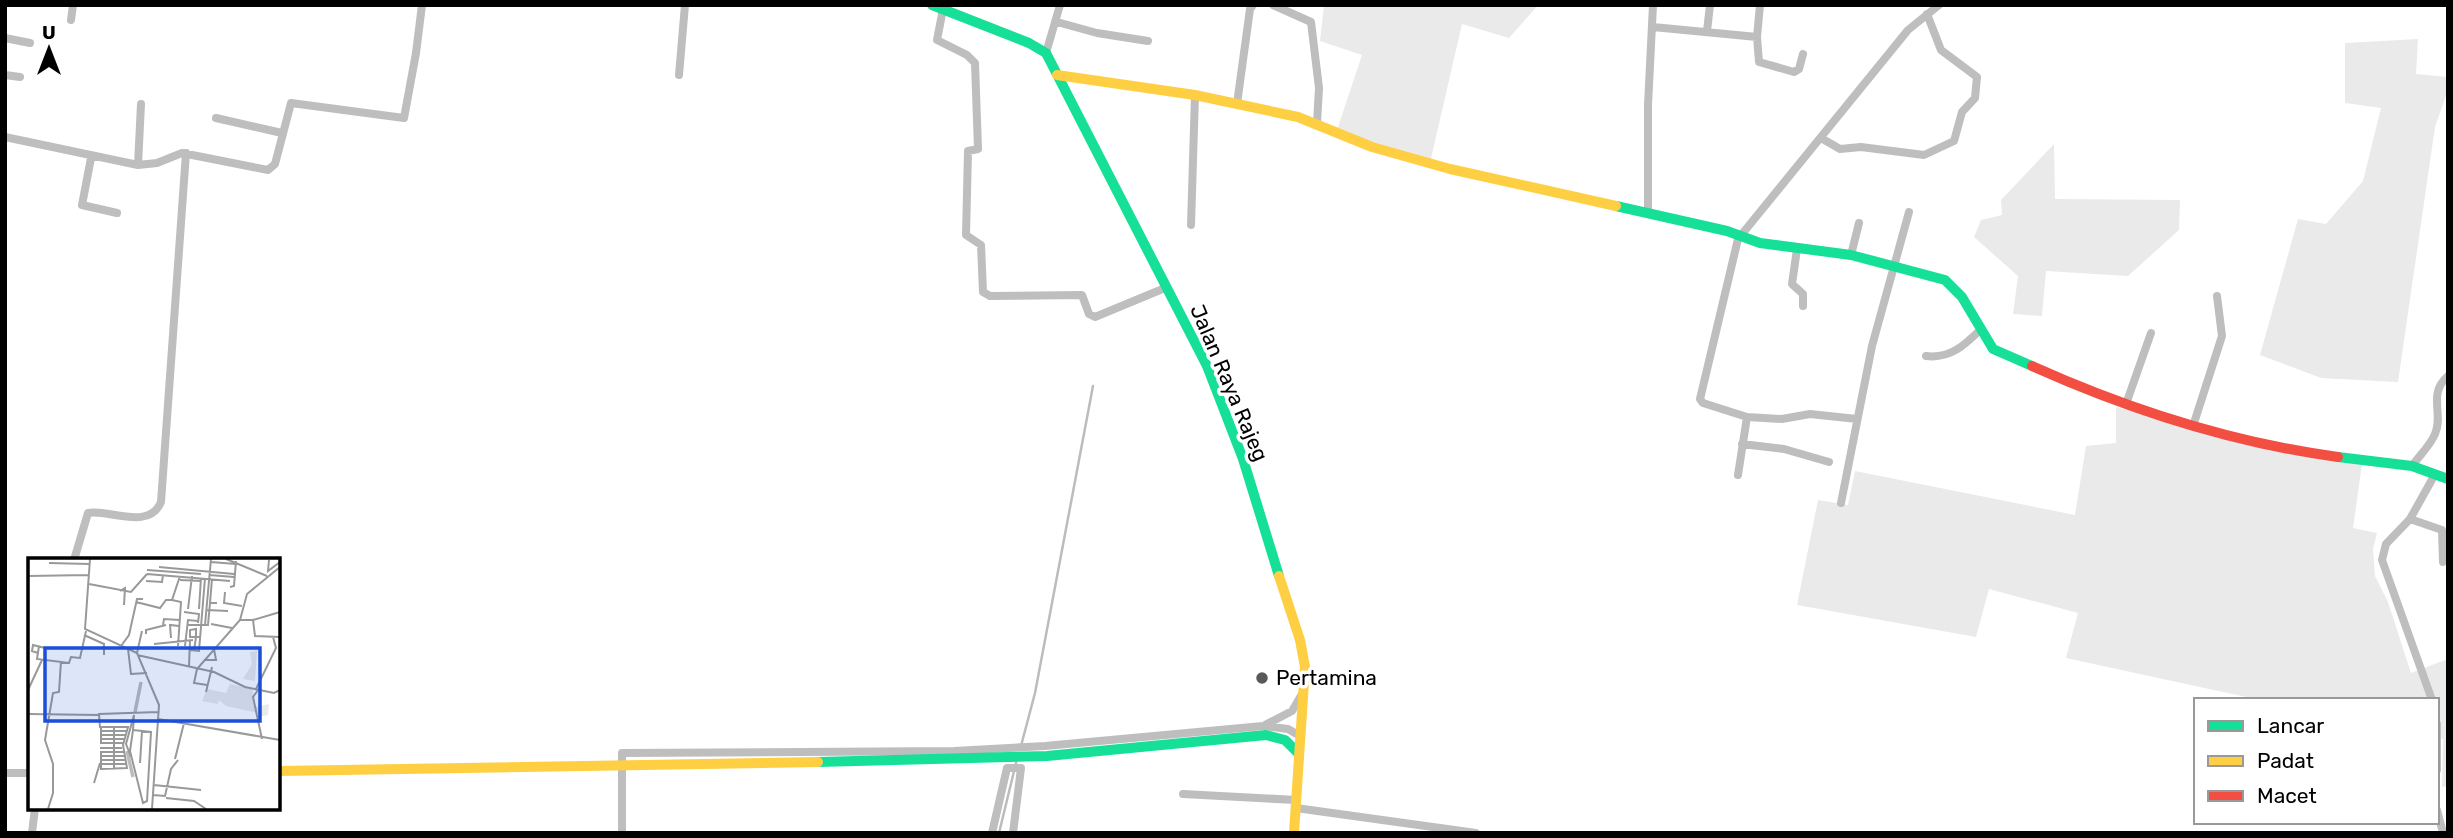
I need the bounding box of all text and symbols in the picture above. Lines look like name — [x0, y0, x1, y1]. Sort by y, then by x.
north arrow — [14, 14, 84, 84]
text: U — [42, 21, 56, 44]
street label: Jalan Raya Rajeg — [1185, 301, 1274, 465]
inset map — [28, 558, 280, 810]
place label: Pertamina — [1276, 665, 1377, 690]
marker: Pertamina — [1254, 670, 1270, 686]
legend — [2194, 698, 2439, 824]
text: Lancar — [2257, 713, 2324, 738]
text: Padat — [2257, 748, 2314, 773]
text: Macet — [2257, 783, 2317, 808]

